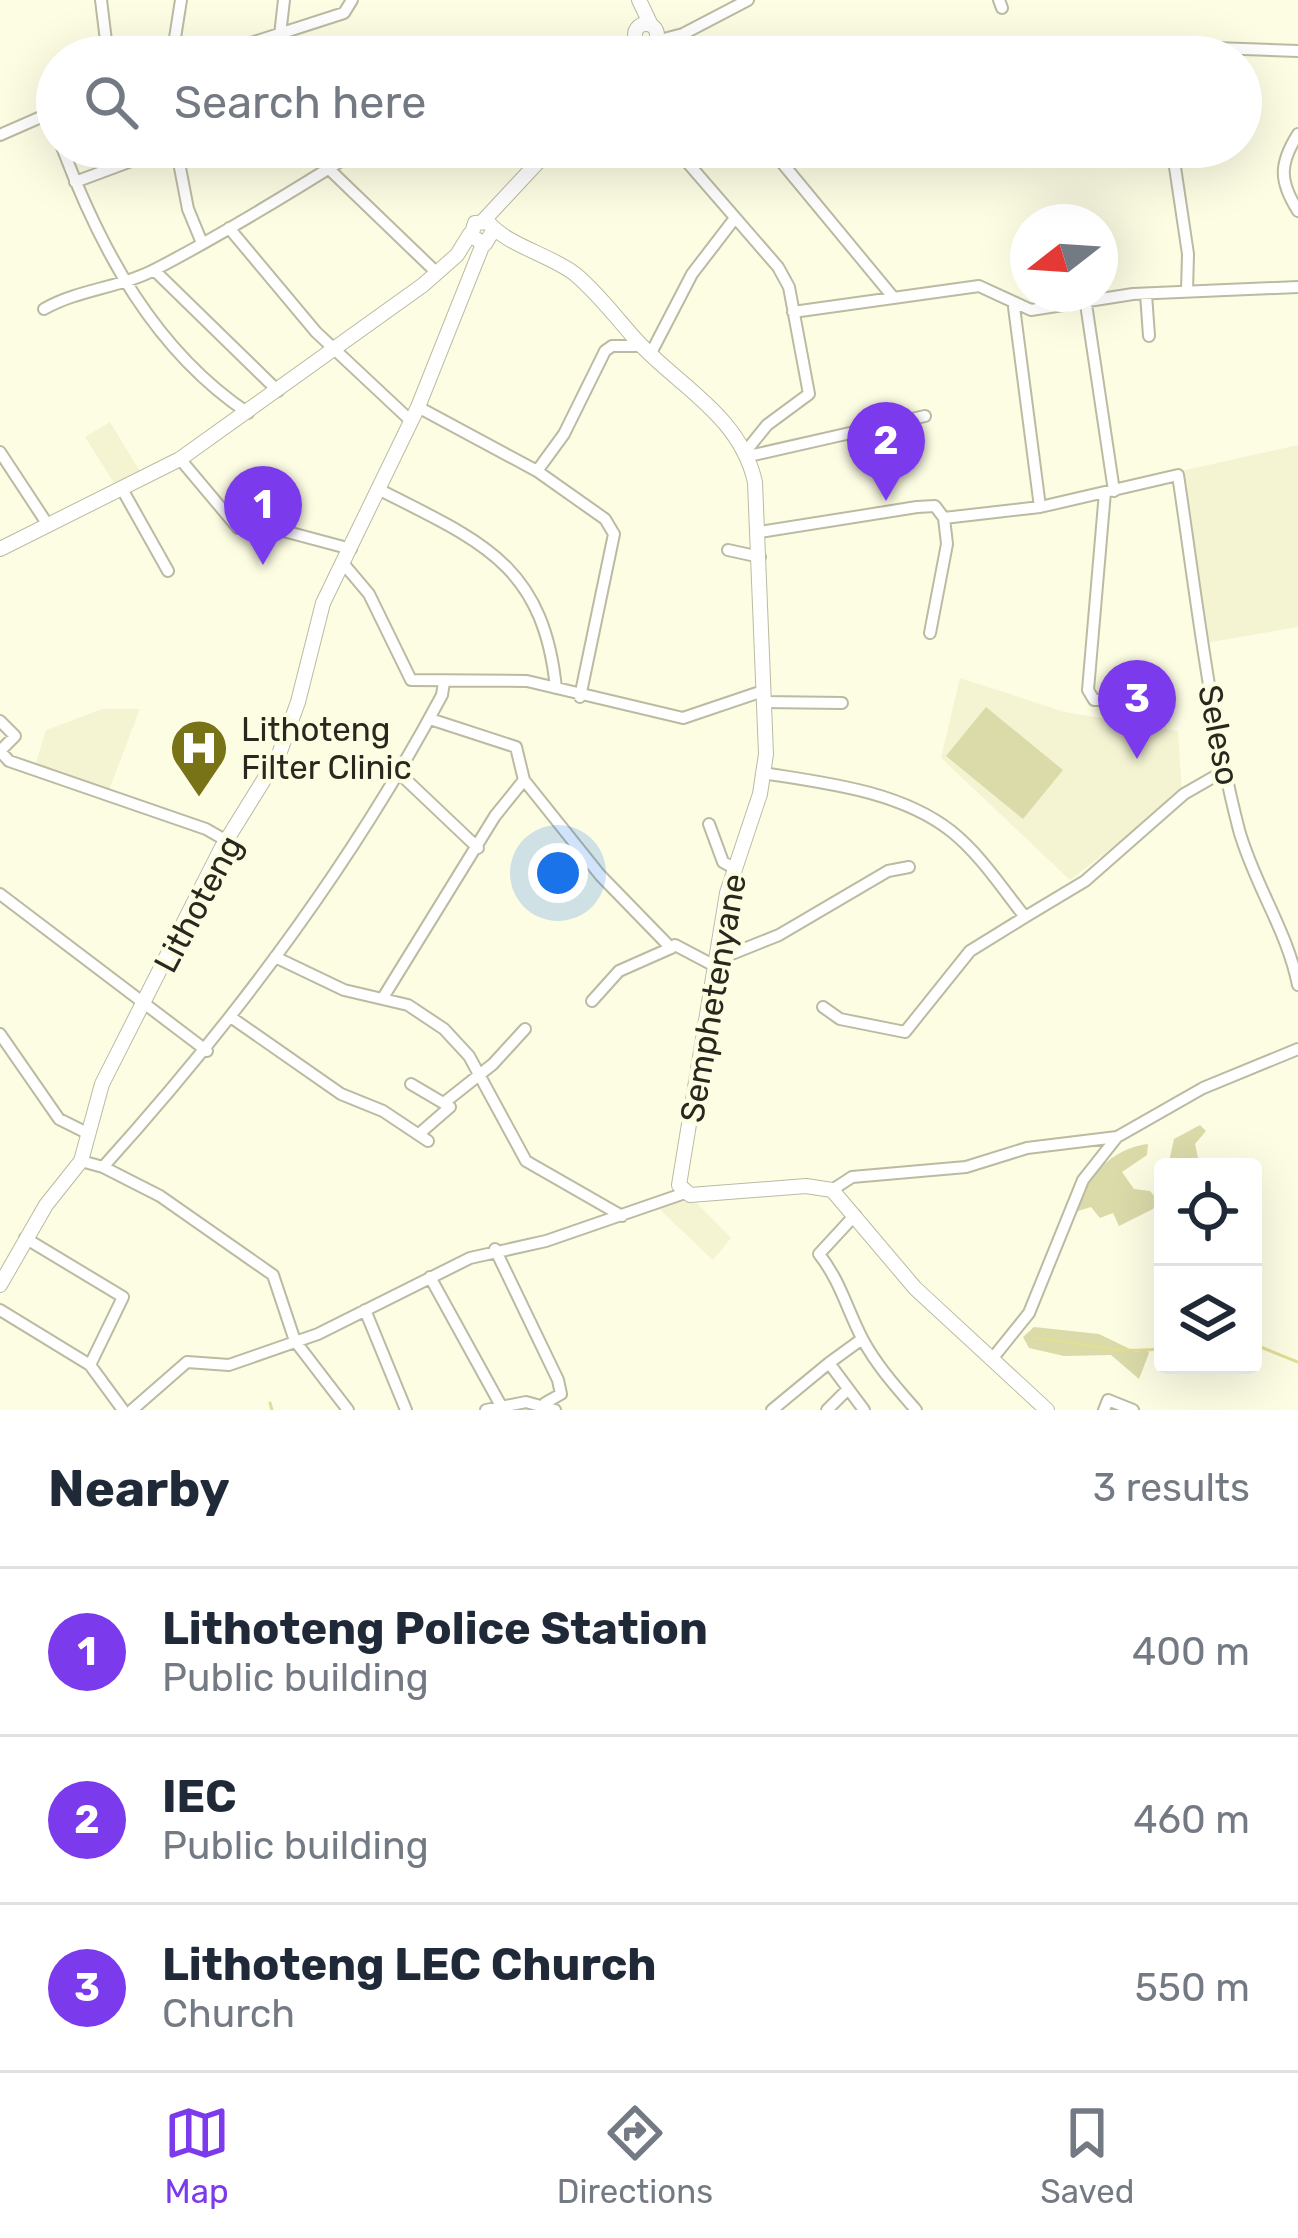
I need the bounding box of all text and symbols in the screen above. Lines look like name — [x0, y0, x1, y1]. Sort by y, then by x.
search box — [36, 36, 1262, 168]
icon: search — [78, 69, 144, 135]
text: Search here — [174, 76, 426, 129]
north arrow — [1010, 204, 1118, 312]
pin: 2 — [847, 402, 925, 501]
pin: 1 — [224, 466, 302, 565]
pin: 3 — [1098, 660, 1176, 759]
street label: Seleso — [1190, 682, 1248, 788]
place label: Lithoteng Filter Clinic — [241, 710, 412, 787]
hospital icon: Lithoteng Filter Clinic — [168, 717, 230, 799]
street label: Lithoteng — [146, 829, 250, 979]
your location — [528, 843, 588, 903]
street label: Semphetenyane — [672, 871, 754, 1125]
map controls — [1154, 1158, 1262, 1374]
button: locate — [1154, 1158, 1262, 1266]
button: layers — [1154, 1266, 1262, 1374]
text: Nearby — [48, 1458, 230, 1519]
text: 3 results — [1093, 1465, 1250, 1511]
text: Lithoteng Police Station — [162, 1602, 708, 1655]
text: 1 — [77, 1629, 97, 1675]
text: 400 m — [1132, 1629, 1250, 1675]
text: Public building — [162, 1655, 429, 1701]
text: IEC — [162, 1770, 237, 1823]
text: 2 — [74, 1797, 100, 1843]
text: 460 m — [1133, 1797, 1250, 1843]
text: Public building — [162, 1823, 429, 1869]
text: Lithoteng LEC Church — [162, 1938, 656, 1991]
text: 3 — [74, 1965, 100, 2011]
text: 550 m — [1135, 1965, 1250, 2011]
text: Church — [162, 1991, 295, 2037]
tab: Map — [164, 2100, 230, 2211]
tab: Directions — [557, 2100, 713, 2211]
tab: Saved — [1040, 2100, 1134, 2211]

